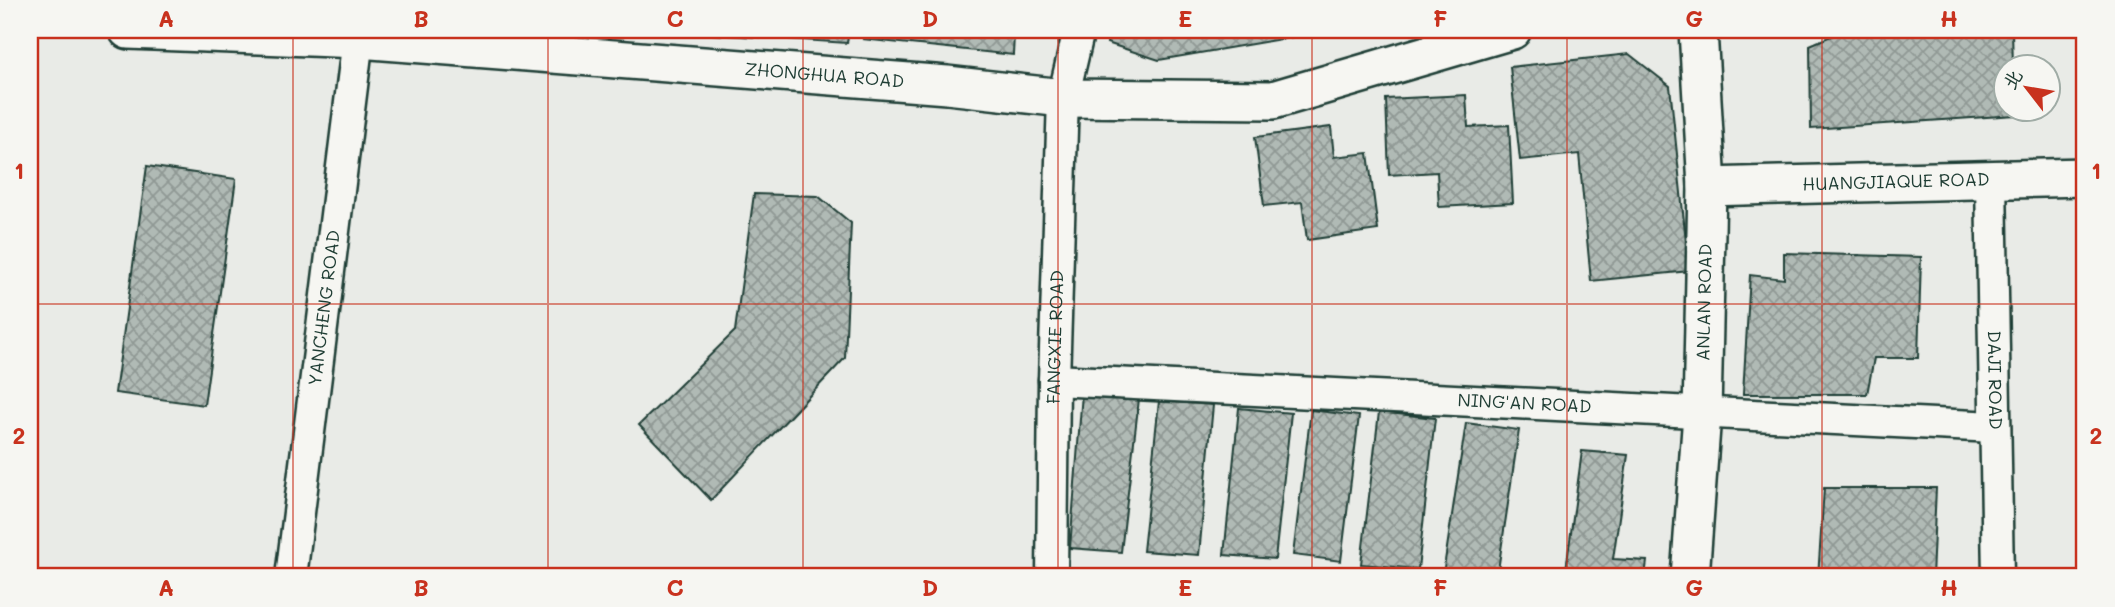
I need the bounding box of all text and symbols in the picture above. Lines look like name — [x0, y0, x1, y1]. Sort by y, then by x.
text: A — [158, 3, 174, 33]
text: B — [413, 3, 429, 33]
text: C — [666, 3, 684, 33]
text: D — [922, 3, 938, 33]
text: E — [1178, 3, 1192, 33]
text: F — [1433, 3, 1447, 33]
text: G — [1685, 3, 1703, 33]
text: H — [1940, 3, 1958, 33]
north arrow — [1993, 52, 2062, 122]
street label: ZHONGHUA ROAD — [744, 56, 905, 93]
text: 北 — [1996, 64, 2028, 94]
text: 1 — [14, 155, 24, 185]
text: 1 — [2091, 155, 2101, 185]
street label: HUANGJIAQUE ROAD — [1802, 167, 1990, 195]
street label: YANCHENG ROAD — [302, 229, 345, 387]
street label: ANLAN ROAD — [1690, 243, 1717, 361]
street label: FANGXIE ROAD — [1041, 270, 1068, 404]
street label: DAJI ROAD — [1983, 330, 2008, 430]
street label: NING'AN ROAD — [1457, 387, 1592, 418]
text: 2 — [13, 420, 25, 450]
text: 2 — [2090, 420, 2102, 450]
text: A — [158, 572, 174, 602]
text: B — [413, 572, 429, 602]
text: C — [666, 572, 684, 602]
text: D — [922, 572, 938, 602]
text: E — [1178, 572, 1192, 602]
text: F — [1433, 572, 1447, 602]
text: G — [1685, 572, 1703, 602]
text: H — [1940, 572, 1958, 602]

